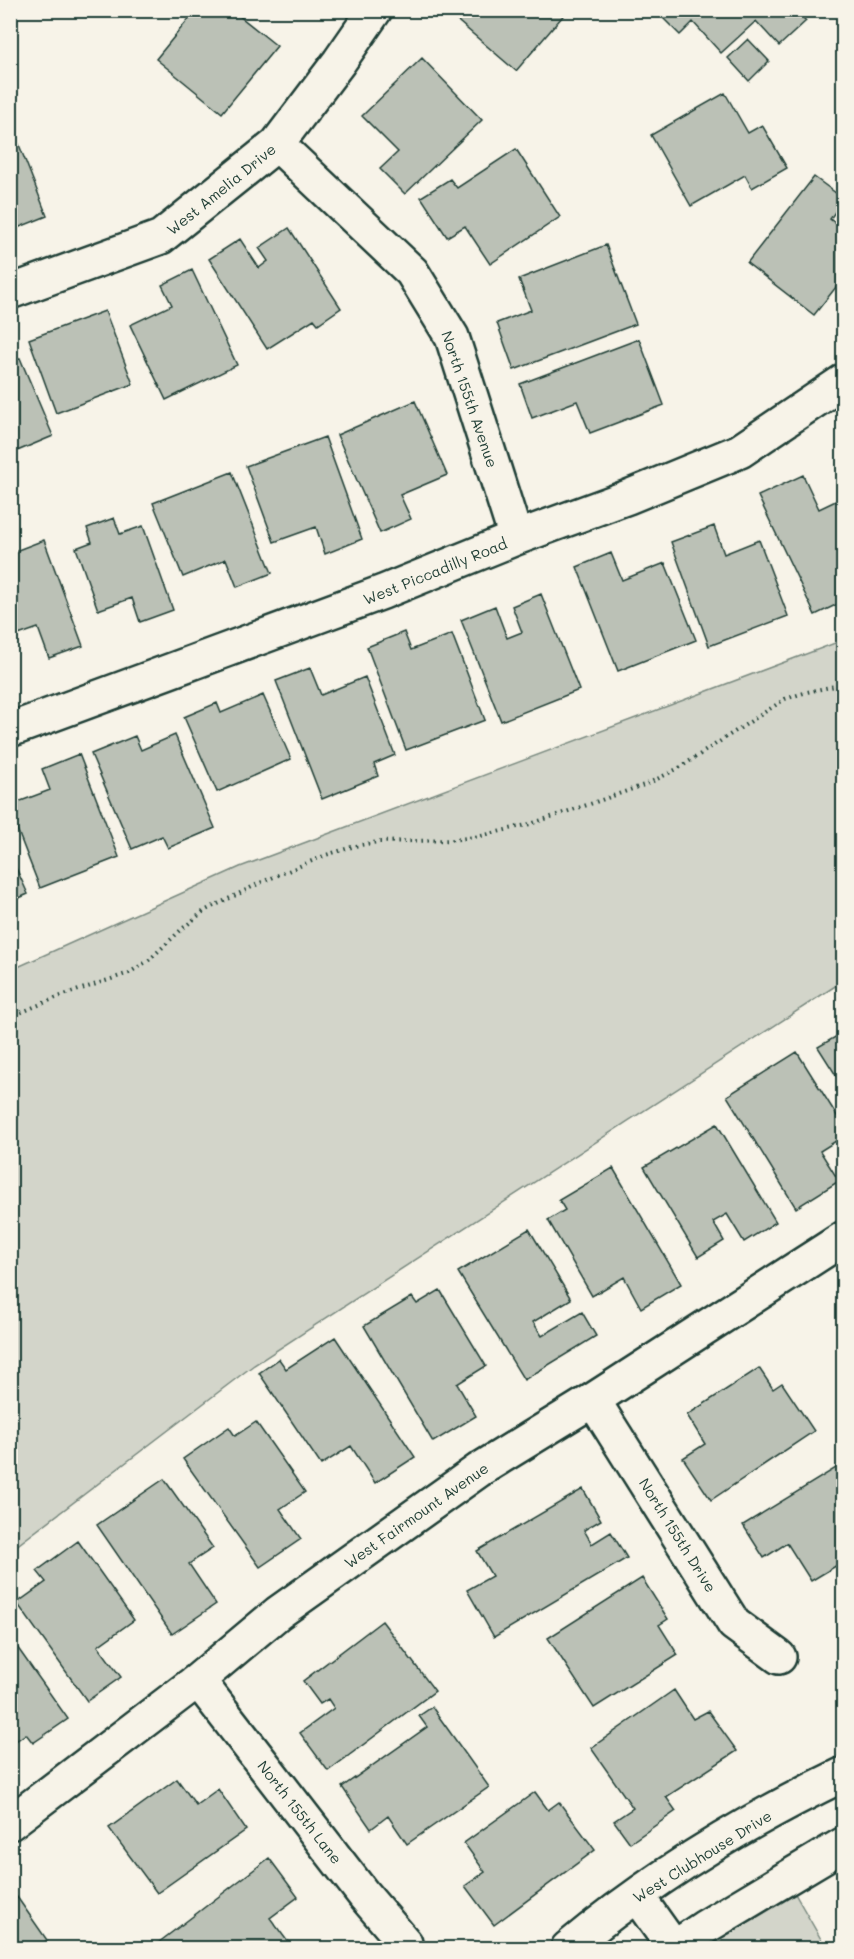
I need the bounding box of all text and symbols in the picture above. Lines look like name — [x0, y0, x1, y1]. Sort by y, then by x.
street label: West Amelia Drive — [162, 139, 280, 239]
street label: North 155th Avenue — [437, 328, 503, 470]
street label: West Piccadilly Road — [360, 533, 510, 609]
street label: West Fairmount Avenue — [340, 1458, 492, 1572]
street label: North 155th Drive — [635, 1474, 721, 1596]
street label: North 155th Lane — [253, 1756, 347, 1868]
street label: West Clubhouse Drive — [629, 1805, 775, 1907]

